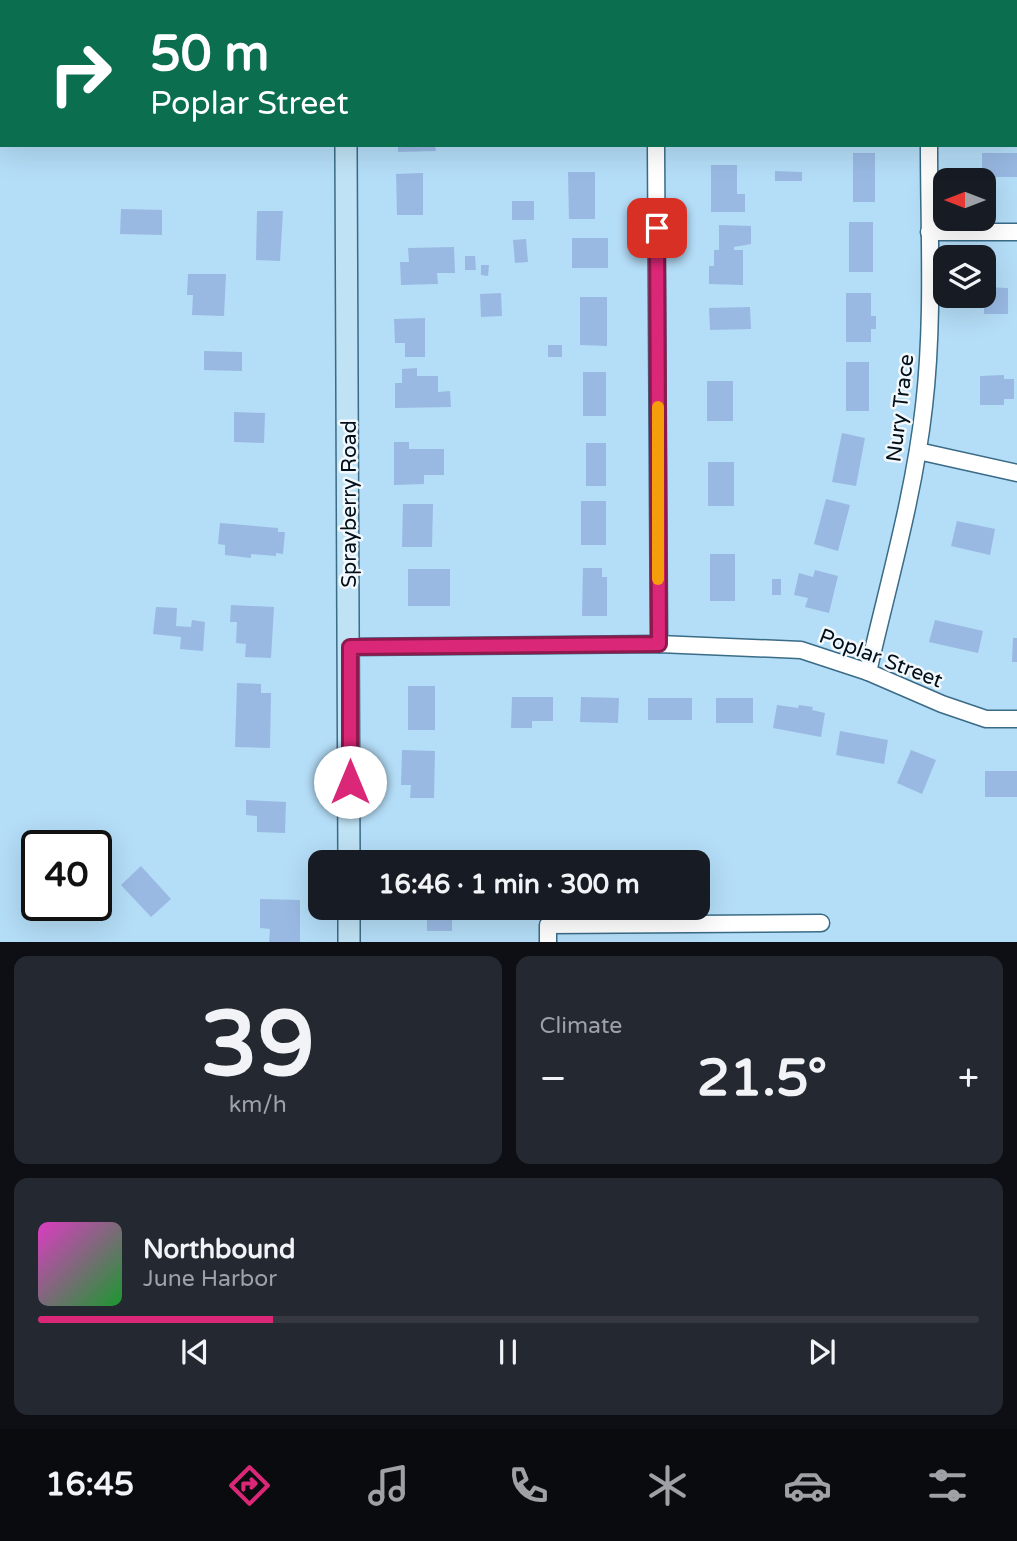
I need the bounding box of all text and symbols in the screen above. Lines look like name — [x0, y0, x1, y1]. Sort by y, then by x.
text: 50 m — [150, 25, 269, 84]
icon: right — [35, 28, 126, 119]
text: Poplar Street — [150, 85, 349, 123]
north arrow — [933, 168, 996, 231]
map controls — [933, 168, 996, 308]
pin — [627, 198, 687, 258]
icon: arrive — [638, 209, 676, 247]
button: layers — [933, 245, 996, 308]
street label: Nury Trace — [881, 353, 920, 463]
street label: Sprayberry Road — [337, 420, 362, 588]
street label: Poplar Street — [815, 623, 946, 694]
position arrow — [313, 745, 387, 819]
speed limit sign: 40 — [21, 830, 112, 921]
text: 16:46 · 1 min · 300 m — [378, 869, 640, 900]
text: 39 — [201, 990, 315, 1100]
text: Climate — [540, 1012, 622, 1040]
text: 21.5° — [697, 1047, 827, 1110]
text: − — [540, 1056, 567, 1102]
text: + — [958, 1056, 979, 1102]
text: km/h — [229, 1091, 287, 1119]
text: Northbound — [143, 1234, 295, 1265]
text: June Harbor — [143, 1265, 277, 1293]
icon: previous — [176, 1333, 214, 1371]
icon: pause — [489, 1333, 527, 1371]
icon: next — [803, 1333, 841, 1371]
icon: directions — [225, 1461, 274, 1510]
icon: music — [364, 1461, 413, 1510]
icon: phone — [504, 1461, 553, 1510]
icon: climate — [643, 1461, 692, 1510]
icon: car — [783, 1461, 832, 1510]
icon: filters — [923, 1461, 972, 1510]
text: 16:45 — [45, 1466, 134, 1504]

